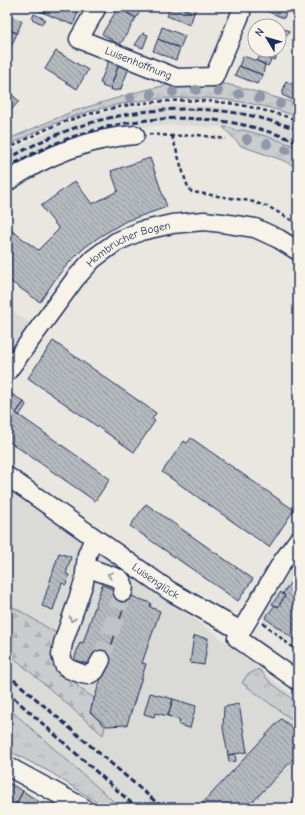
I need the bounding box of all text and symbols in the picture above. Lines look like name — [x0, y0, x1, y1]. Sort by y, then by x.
north arrow — [247, 18, 287, 58]
text: N — [252, 25, 267, 39]
street label: Luisenhoffnung — [103, 44, 174, 82]
street label: Hombrucher Bogen — [83, 219, 172, 270]
street label: Luisenglück — [130, 560, 182, 602]
one-way arrow — [106, 571, 113, 579]
one-way arrow — [68, 615, 76, 622]

